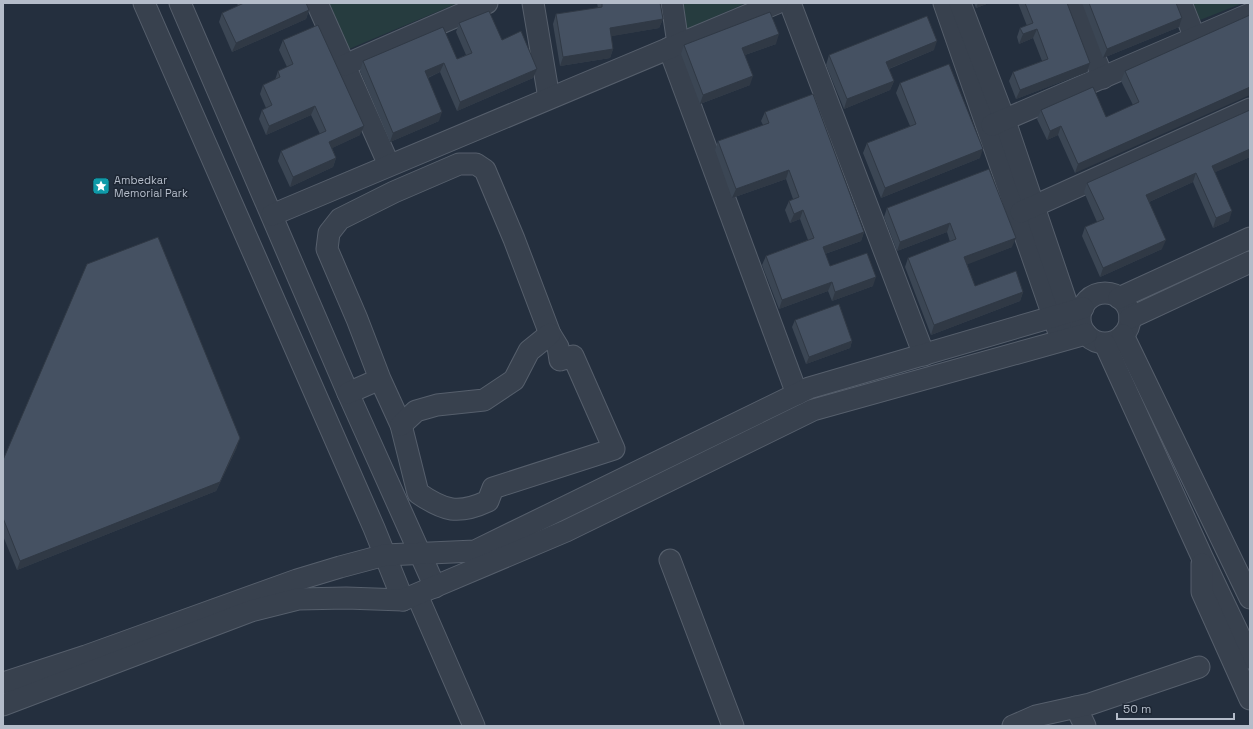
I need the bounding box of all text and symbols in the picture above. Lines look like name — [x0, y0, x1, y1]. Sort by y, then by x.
place label: Ambedkar Memorial Park — [114, 173, 188, 200]
place icon: Ambedkar Memorial Park — [91, 176, 111, 196]
scale bar — [1117, 695, 1234, 721]
text: 50 m — [1123, 701, 1151, 717]

